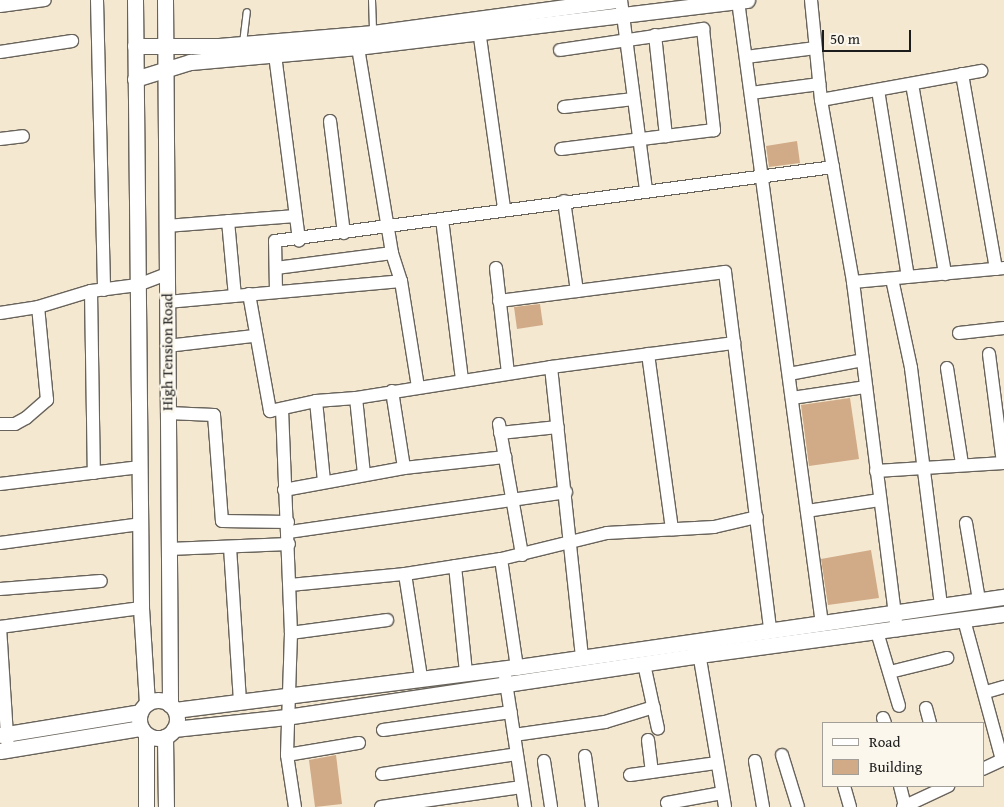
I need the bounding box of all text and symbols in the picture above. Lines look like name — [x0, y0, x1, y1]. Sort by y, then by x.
scale bar — [824, 20, 913, 52]
text: 50 m — [830, 28, 860, 49]
street label: High Tension Road — [158, 293, 176, 411]
legend — [822, 722, 984, 787]
text: Road — [869, 731, 900, 752]
text: Building — [869, 756, 922, 777]

